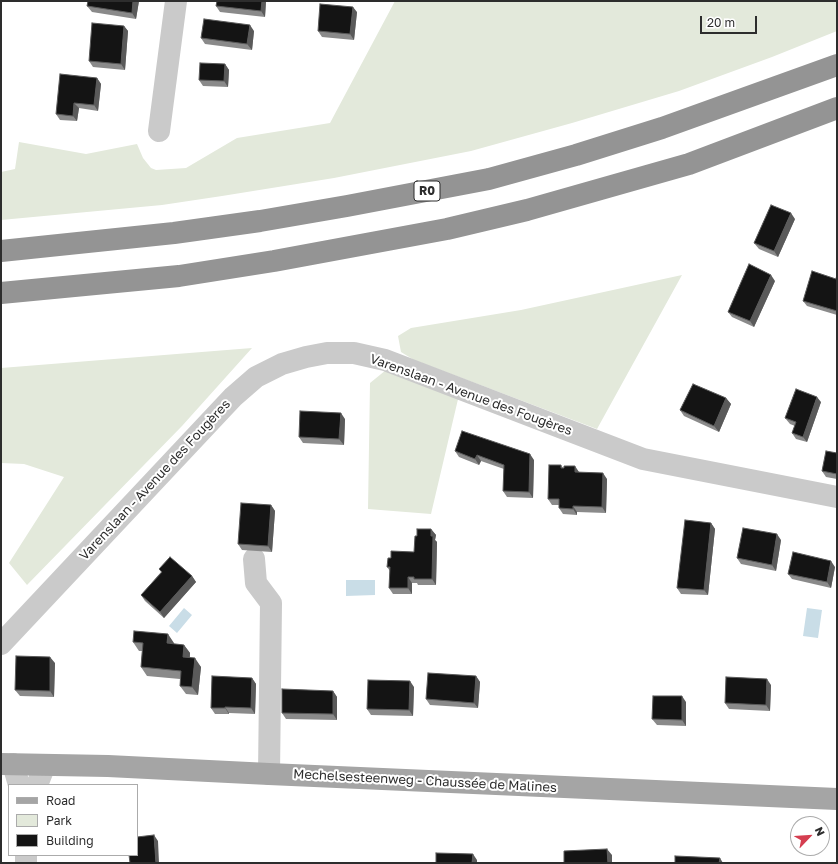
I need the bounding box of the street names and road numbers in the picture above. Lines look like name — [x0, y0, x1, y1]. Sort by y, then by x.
road number: R0 — [414, 181, 440, 201]
street label: Varenslaan - Avenue des Fougères — [368, 351, 574, 439]
street label: Varenslaan - Avenue des Fougères — [76, 396, 234, 564]
street label: Mechelsesteenweg - Chaussée de Malines — [293, 766, 557, 796]

